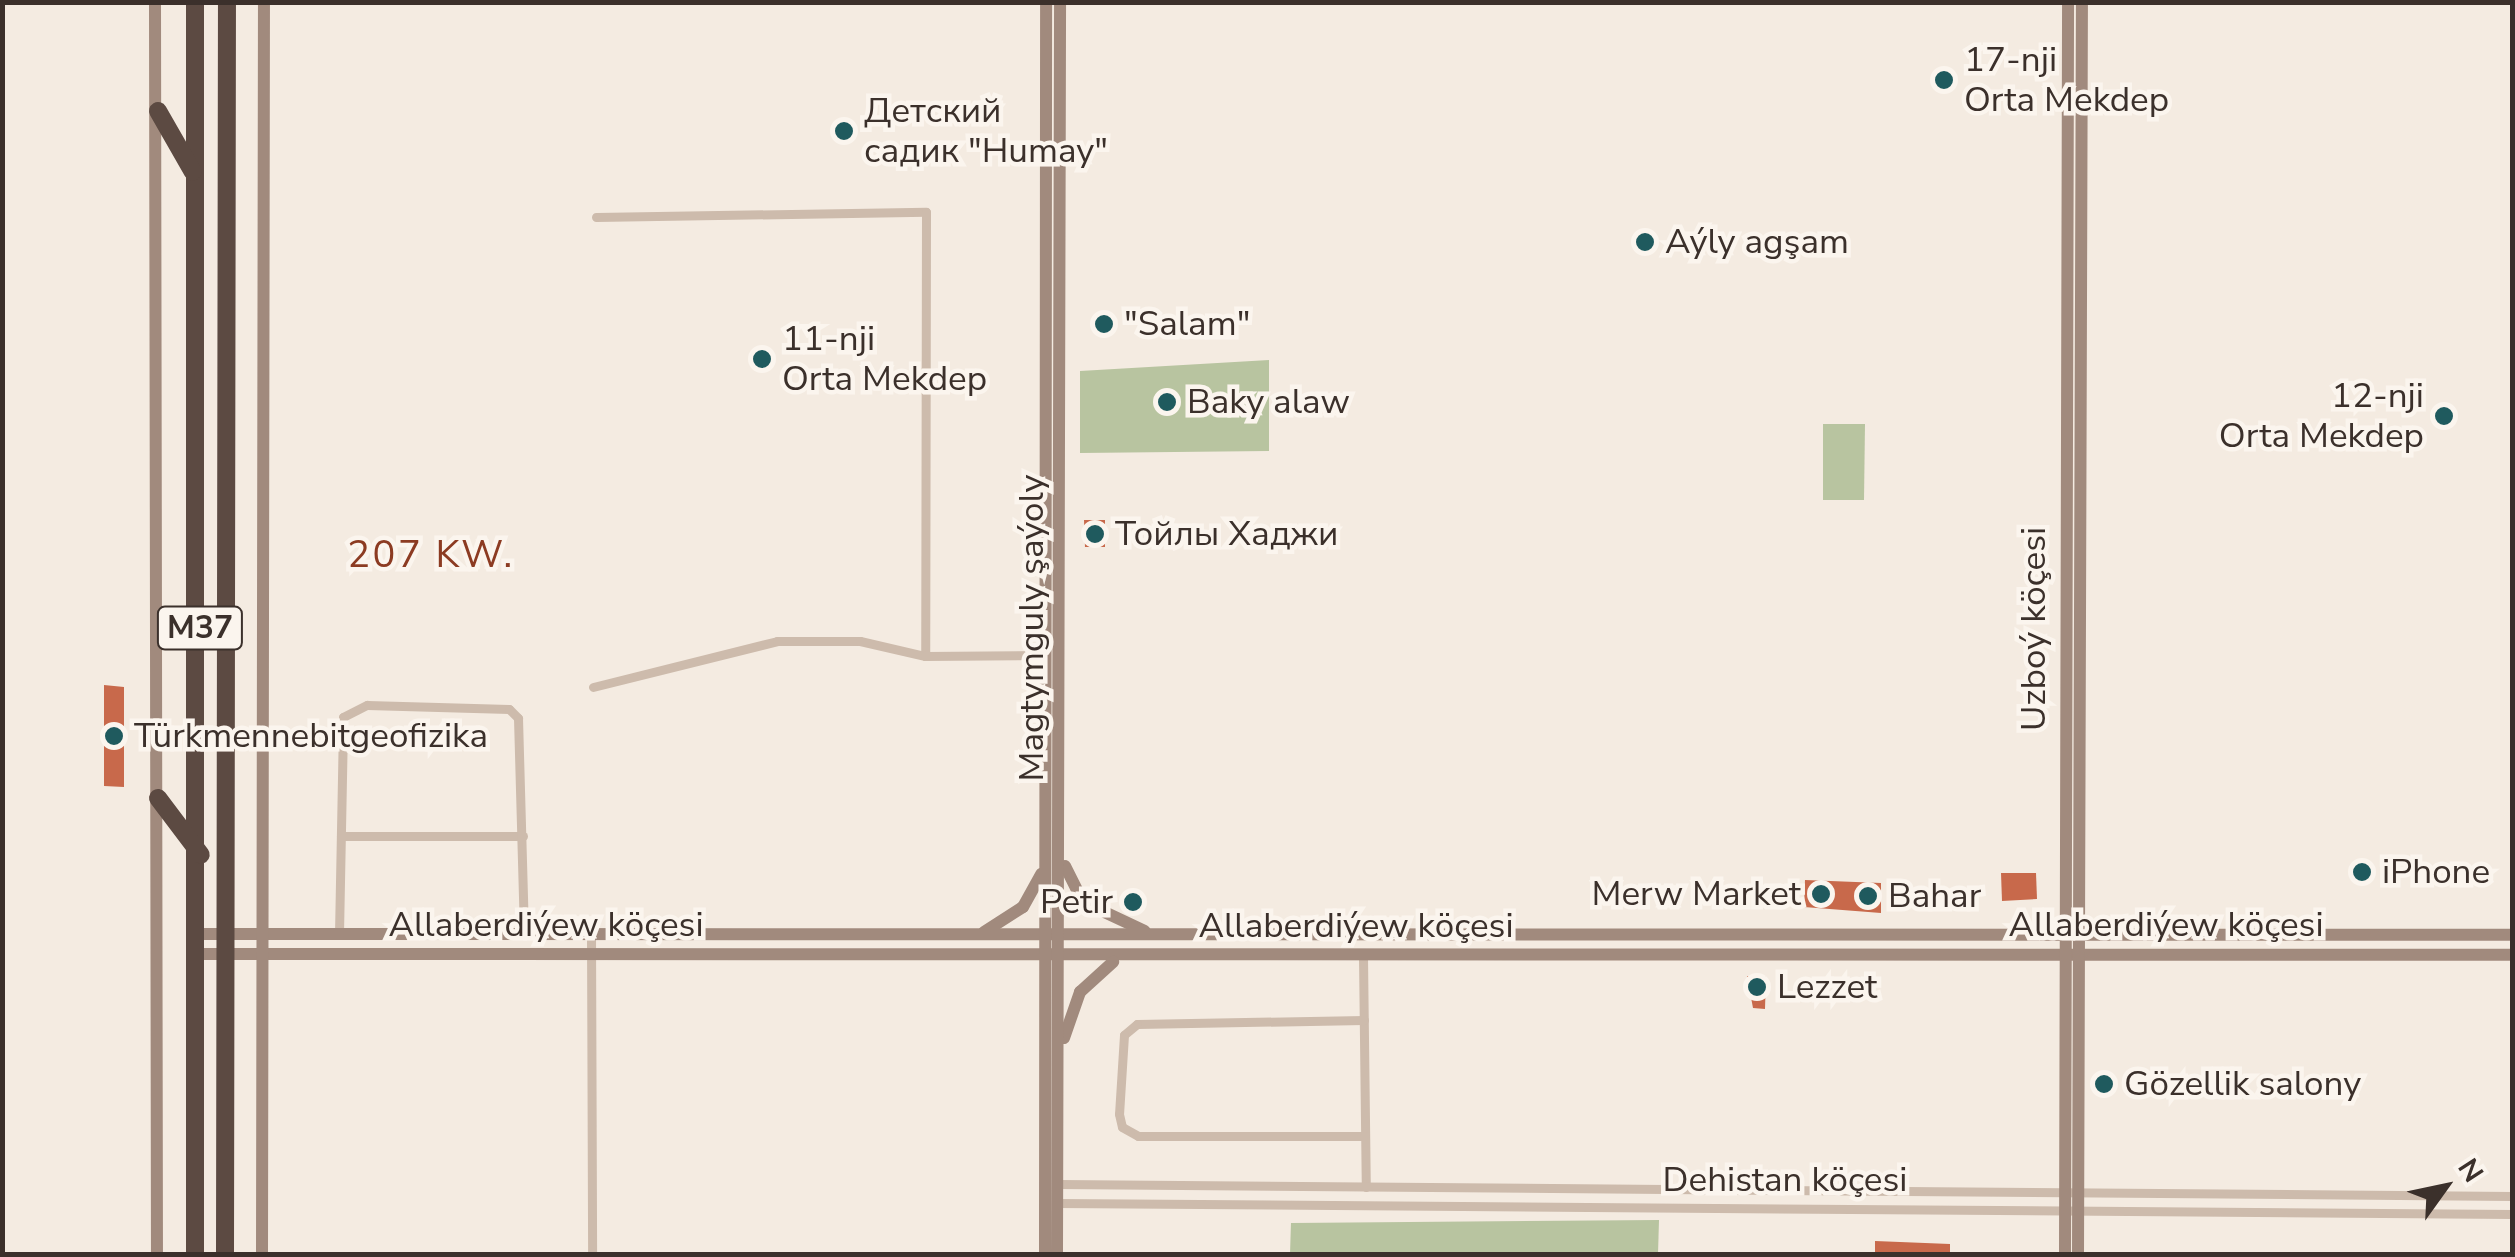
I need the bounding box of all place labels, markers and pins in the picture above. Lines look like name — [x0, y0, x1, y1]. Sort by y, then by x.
place label: 17-nji Orta Mekdep — [1964, 39, 2169, 121]
marker: 17-nji Orta Mekdep — [1933, 69, 1955, 91]
place label: Детский садик "Humay" — [864, 90, 1108, 172]
marker: Детский садик "Humay" — [833, 120, 855, 142]
place label: Aýly agşam — [1665, 221, 1849, 263]
marker: Aýly agşam — [1634, 231, 1656, 253]
place label: "Salam" — [1124, 303, 1250, 345]
marker: "Salam" — [1093, 313, 1115, 335]
place label: 11-nji Orta Mekdep — [782, 318, 987, 400]
marker: 11-nji Orta Mekdep — [751, 348, 773, 370]
place label: 12-nji Orta Mekdep — [2219, 375, 2424, 457]
place label: Baky alaw — [1187, 381, 1350, 423]
marker: Baky alaw — [1156, 391, 1178, 413]
marker: 12-nji Orta Mekdep — [2433, 405, 2455, 427]
place label: Тойлы Хаджи — [1115, 513, 1339, 555]
marker: Тойлы Хаджи — [1084, 523, 1106, 545]
place label: Türkmennebitgeofizika — [134, 715, 488, 757]
marker: Türkmennebitgeofizika — [103, 725, 125, 747]
place label: iPhone — [2382, 851, 2490, 893]
marker: iPhone — [2351, 861, 2373, 883]
place label: Merw Market — [1592, 873, 1801, 915]
place label: Bahar — [1888, 875, 1981, 917]
place label: Petir — [1040, 881, 1113, 923]
marker: Merw Market — [1810, 883, 1832, 905]
marker: Bahar — [1857, 885, 1879, 907]
marker: Petir — [1122, 891, 1144, 913]
place label: Lezzet — [1777, 966, 1877, 1008]
marker: Lezzet — [1746, 976, 1768, 998]
place label: Gözellik salony — [2124, 1063, 2361, 1105]
marker: Gözellik salony — [2093, 1073, 2115, 1095]

